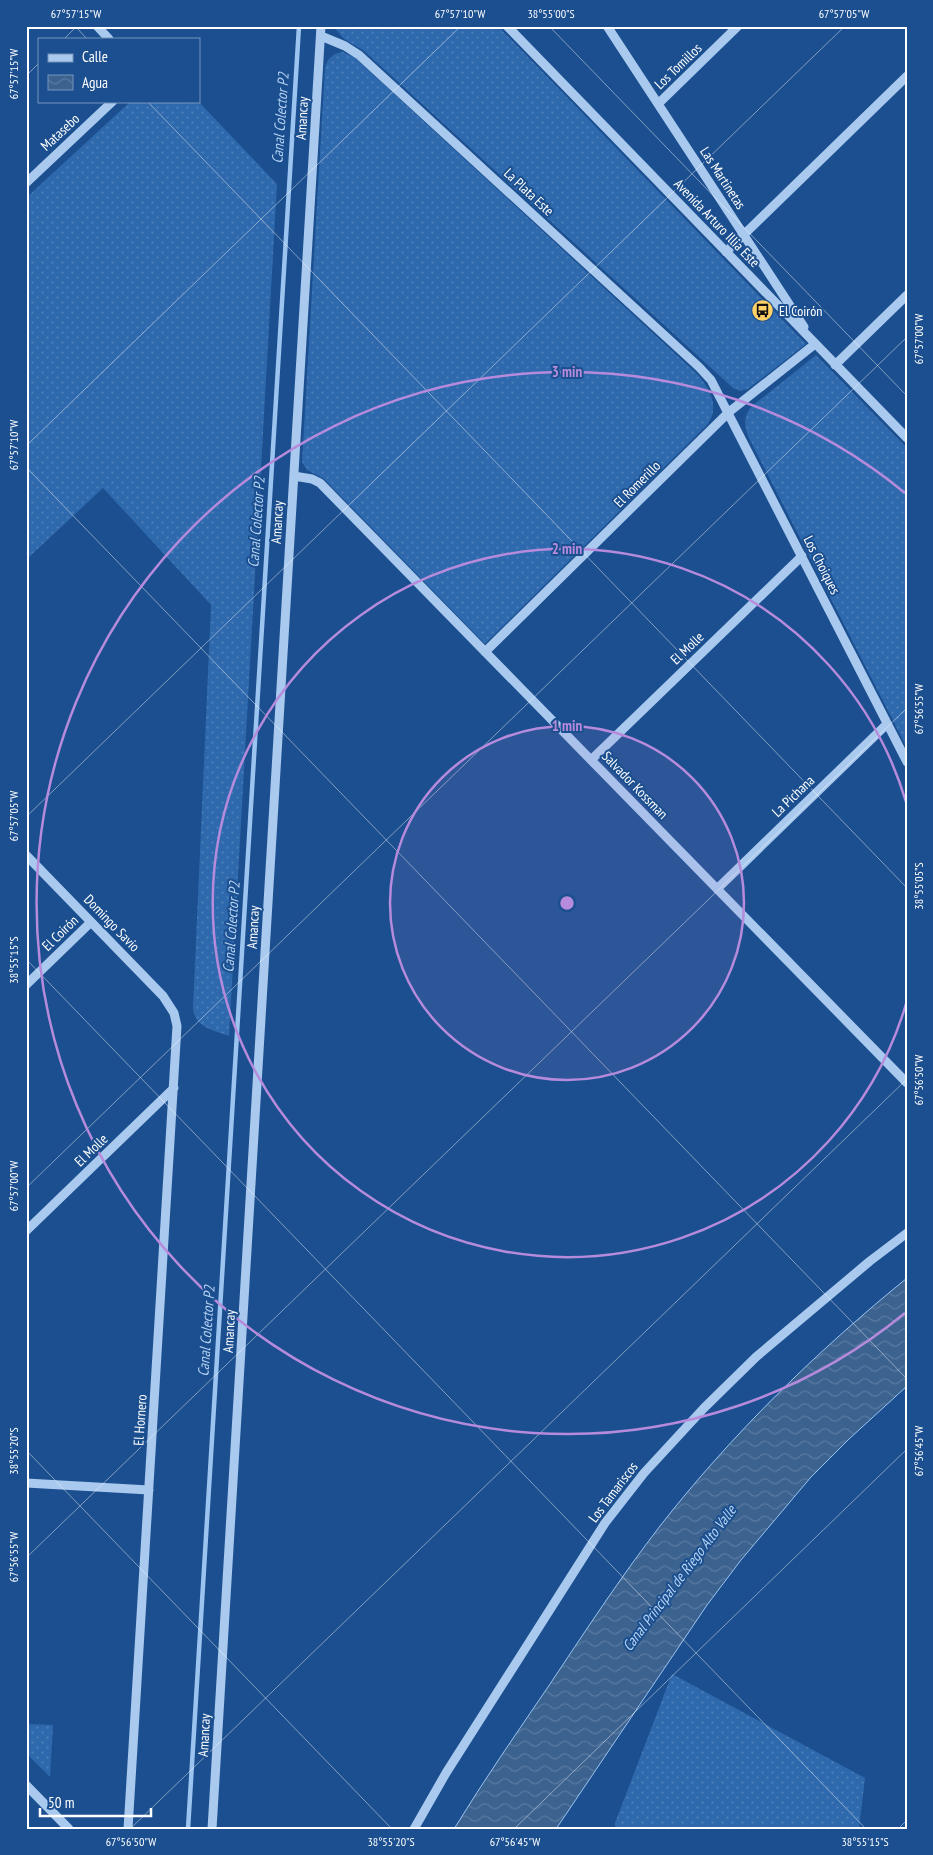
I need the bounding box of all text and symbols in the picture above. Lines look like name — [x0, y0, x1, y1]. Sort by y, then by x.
text: 67°57'15"W — [51, 6, 101, 21]
text: 67°57'10"W — [435, 6, 485, 21]
text: 38°55'00"S — [527, 6, 575, 21]
text: 67°57'05"W — [819, 6, 869, 21]
legend — [38, 38, 200, 102]
street label: Los Tomillos — [651, 39, 706, 93]
text: Calle — [82, 47, 108, 66]
text: 67°57'15"W — [6, 49, 21, 99]
water label: Canal Colector P2 — [267, 71, 293, 164]
text: Agua — [82, 73, 108, 92]
street label: Amancay — [292, 95, 312, 140]
street label: Matasebo — [37, 110, 83, 154]
street label: Las Martinetas — [696, 143, 750, 213]
street label: La Plata Este — [500, 164, 558, 220]
street label: Avenida Arturo Illia Este — [670, 175, 764, 271]
bus stop icon: El Coirón — [751, 299, 775, 323]
place label: El Coirón — [779, 302, 822, 320]
text: 67°57'00"W — [911, 314, 926, 364]
text: 3 min — [552, 362, 582, 381]
text: 67°57'10"W — [6, 420, 21, 470]
street label: El Romerillo — [610, 457, 664, 511]
water label: Canal Colector P2 — [243, 475, 269, 568]
street label: Amancay — [267, 499, 287, 544]
street label: Los Choiques — [800, 533, 844, 597]
text: 2 min — [552, 539, 582, 558]
street label: El Molle — [667, 628, 708, 668]
text: 67°56'55"W — [911, 684, 926, 734]
text: 1 min — [552, 716, 582, 735]
street label: Salvador Kossman — [598, 747, 672, 823]
street label: La Pichana — [768, 771, 818, 821]
text: 67°57'05"W — [6, 791, 21, 841]
text: 38°55'05"S — [911, 862, 926, 910]
water label: Canal Colector P2 — [218, 880, 244, 973]
street label: Domingo Savio — [80, 891, 144, 955]
centre of rings — [558, 894, 576, 912]
street label: Amancay — [243, 904, 263, 949]
street label: El Coirón — [38, 911, 82, 955]
text: 38°55'15"S — [6, 936, 21, 984]
text: 67°56'50"W — [911, 1055, 926, 1105]
street label: El Molle — [71, 1130, 112, 1170]
text: 67°57'00"W — [6, 1161, 21, 1211]
water label: Canal Colector P2 — [193, 1284, 219, 1377]
street label: Amancay — [219, 1308, 239, 1353]
street label: El Hornero — [129, 1394, 151, 1446]
text: 67°56'45"W — [911, 1426, 926, 1476]
text: 38°55'20"S — [6, 1427, 21, 1475]
street label: Los Tamariscos — [584, 1458, 642, 1526]
water label: Canal Principal de Riego Alto Valle — [618, 1501, 741, 1655]
text: 67°56'55"W — [6, 1532, 21, 1582]
street label: Amancay — [194, 1712, 214, 1757]
scale bar — [40, 1785, 151, 1817]
text: 50 m — [48, 1793, 74, 1812]
text: 67°56'50"W — [106, 1834, 156, 1849]
text: 38°55'20"S — [367, 1834, 415, 1849]
text: 67°56'45"W — [490, 1834, 540, 1849]
text: 38°55'15"S — [841, 1834, 889, 1849]

